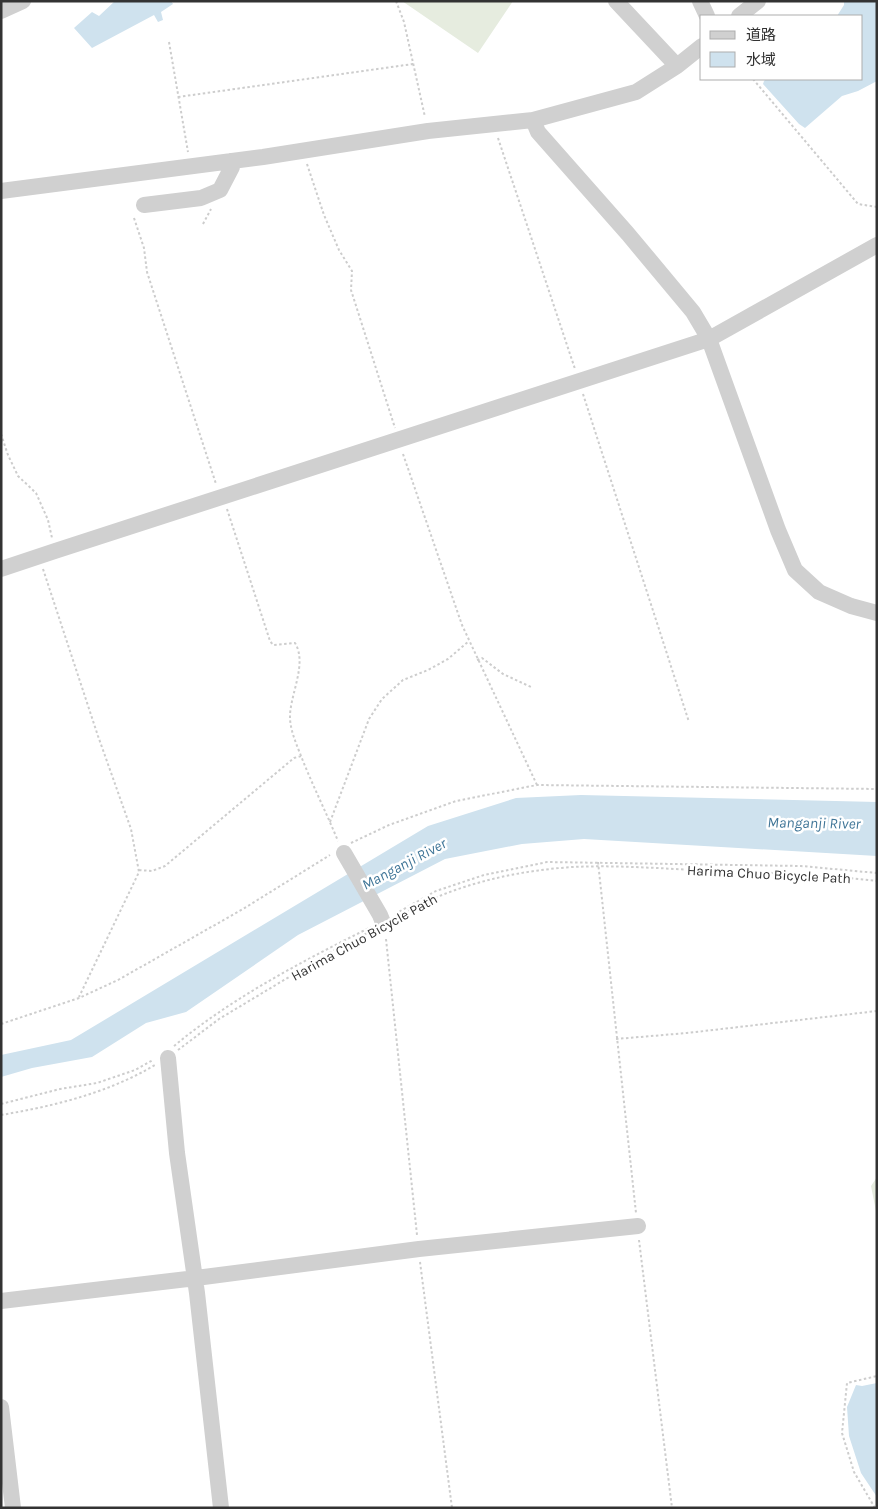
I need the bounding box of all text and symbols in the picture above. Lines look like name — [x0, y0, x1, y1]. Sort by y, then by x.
legend — [700, 15, 863, 80]
text: 道路 — [746, 26, 776, 44]
text: 水域 — [746, 51, 776, 69]
water label: Manganji River — [767, 813, 862, 833]
water label: Manganji River — [359, 834, 450, 894]
street label: Harima Chuo Bicycle Path — [686, 862, 851, 887]
street label: Harima Chuo Bicycle Path — [288, 890, 440, 985]

